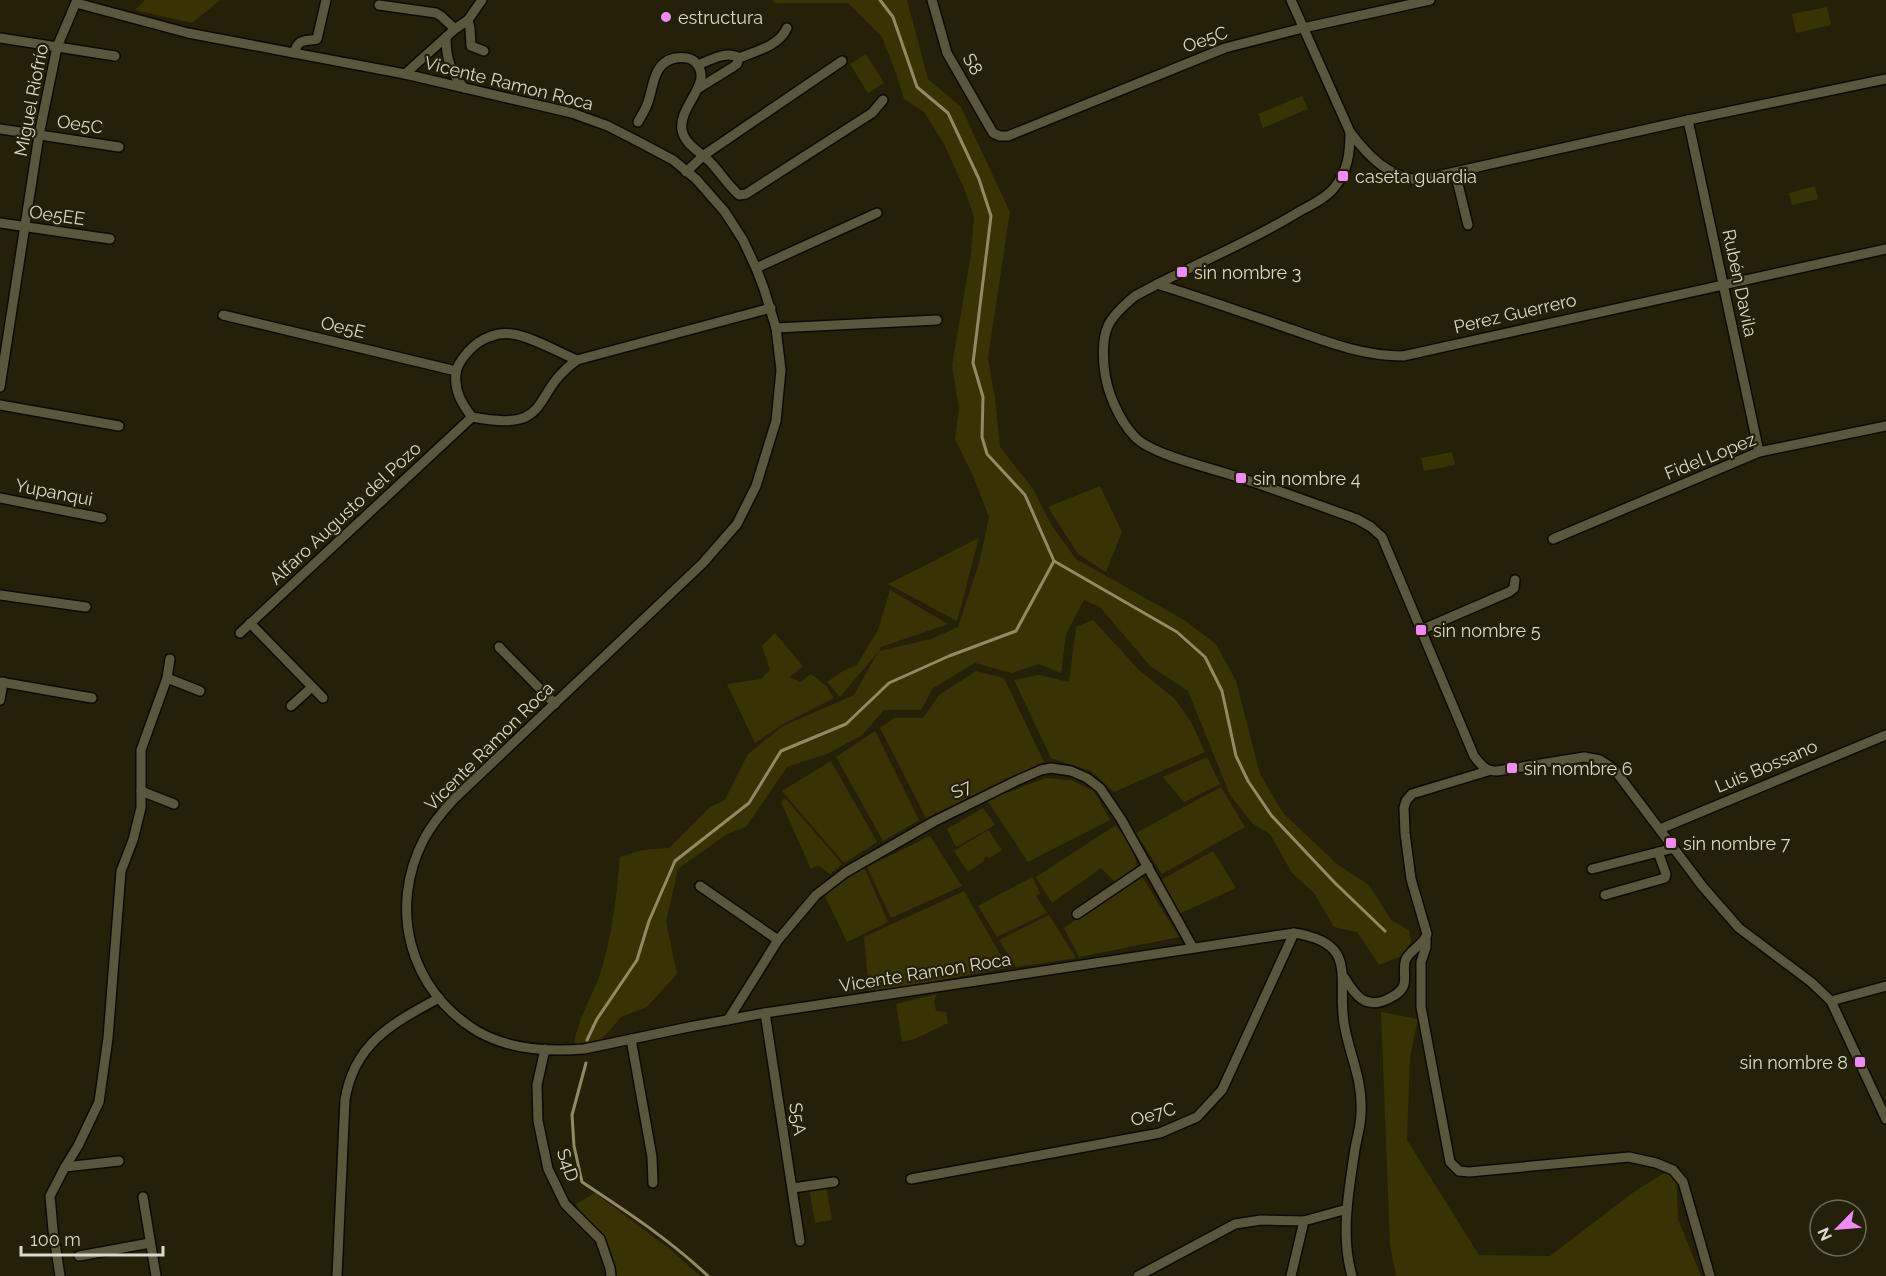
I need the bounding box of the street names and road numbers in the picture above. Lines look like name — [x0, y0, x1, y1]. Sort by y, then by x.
street label: Oe5C — [1180, 21, 1230, 57]
street label: Miguel Riofrío — [10, 42, 52, 158]
street label: S8 — [959, 49, 987, 79]
street label: Vicente Ramon Roca — [422, 52, 596, 114]
street label: Oe5C — [56, 110, 104, 138]
street label: Oe5EE — [28, 201, 86, 229]
street label: Rubén Davila — [1718, 227, 1762, 339]
street label: Perez Guerrero — [1452, 289, 1579, 337]
street label: Oe5E — [319, 312, 367, 342]
street label: Fidel Lopez — [1661, 428, 1759, 484]
street label: Alfaro Augusto del Pozo — [265, 437, 425, 589]
street label: Yupanqui — [13, 474, 95, 510]
street label: Vicente Ramon Roca — [420, 677, 558, 815]
street label: Luis Bossano — [1712, 735, 1821, 797]
street label: S7 — [947, 775, 975, 803]
street label: Vicente Ramon Roca — [838, 948, 1012, 996]
street label: Oe7C — [1128, 1098, 1178, 1130]
street label: S5A — [785, 1101, 811, 1137]
street label: S4D — [553, 1146, 583, 1184]

